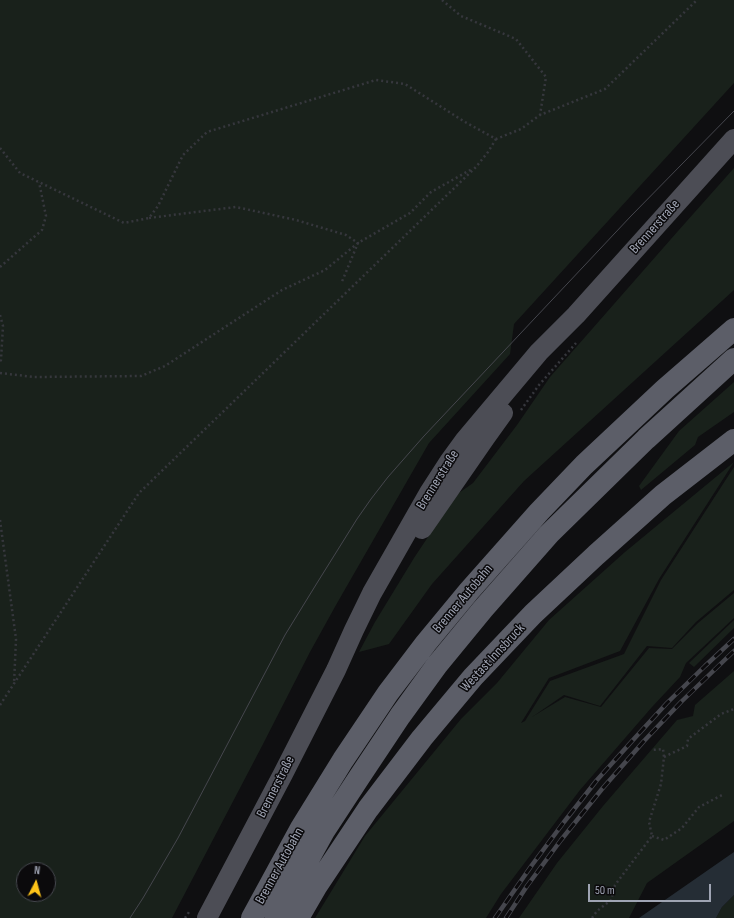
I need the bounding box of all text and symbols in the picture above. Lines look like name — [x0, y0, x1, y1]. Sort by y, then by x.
street label: Brennerstraße — [626, 196, 684, 258]
street label: Brennerstraße — [413, 447, 463, 513]
street label: Brenner Autobahn — [429, 561, 497, 637]
street label: Westast Innsbruck — [457, 620, 529, 696]
street label: Brennerstraße — [253, 753, 299, 821]
street label: Brenner Autobahn — [252, 825, 308, 907]
north arrow — [16, 862, 56, 902]
text: N — [34, 864, 41, 877]
scale bar — [590, 876, 713, 902]
text: 50 m — [595, 883, 615, 898]

